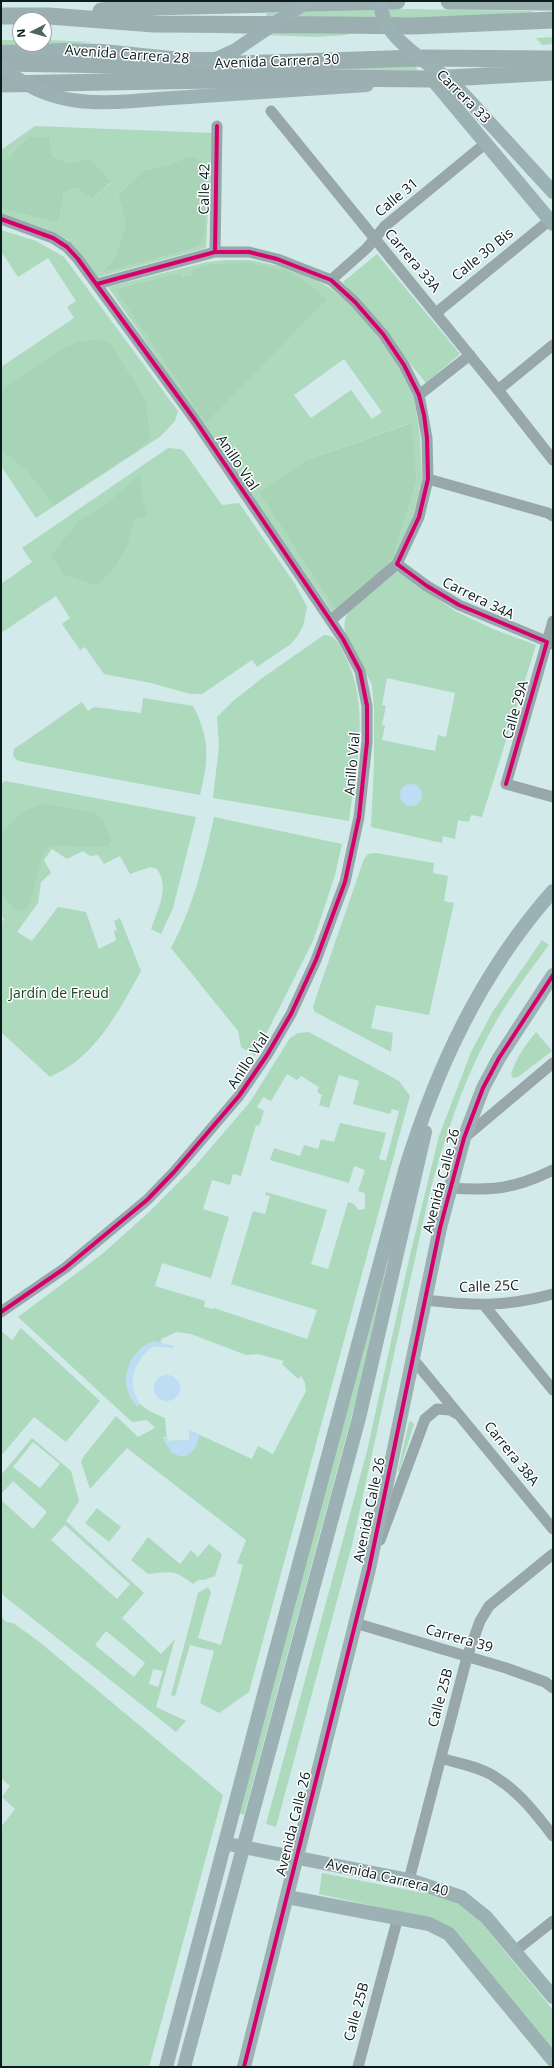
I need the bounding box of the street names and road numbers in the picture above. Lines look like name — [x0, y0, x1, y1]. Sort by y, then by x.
street label: Avenida Carrera 28 — [64, 42, 190, 68]
street label: Avenida Carrera 30 — [214, 51, 340, 73]
street label: Carrera 33 — [433, 67, 493, 127]
street label: Calle 42 — [196, 163, 214, 215]
street label: Calle 31 — [372, 175, 422, 221]
street label: Calle 30 Bis — [449, 225, 517, 285]
street label: Carrera 33A — [381, 226, 443, 296]
street label: Anillo Vial — [212, 432, 262, 494]
street label: Carrera 34A — [439, 574, 517, 624]
street label: Calle 29A — [500, 679, 532, 741]
street label: Anillo Vial — [342, 732, 364, 796]
street label: Anillo Vial — [225, 1030, 273, 1092]
street label: Avenida Calle 26 — [420, 1127, 464, 1235]
street label: Calle 25C — [459, 1278, 519, 1296]
street label: Carrera 38A — [480, 1418, 542, 1490]
street label: Avenida Calle 26 — [351, 1456, 389, 1564]
street label: Carrera 39 — [423, 1621, 495, 1657]
street label: Calle 25B — [425, 1667, 457, 1729]
street label: Avenida Calle 26 — [273, 1770, 315, 1878]
street label: Avenida Carrera 40 — [324, 1856, 450, 1900]
street label: Calle 25B — [341, 1981, 373, 2043]

